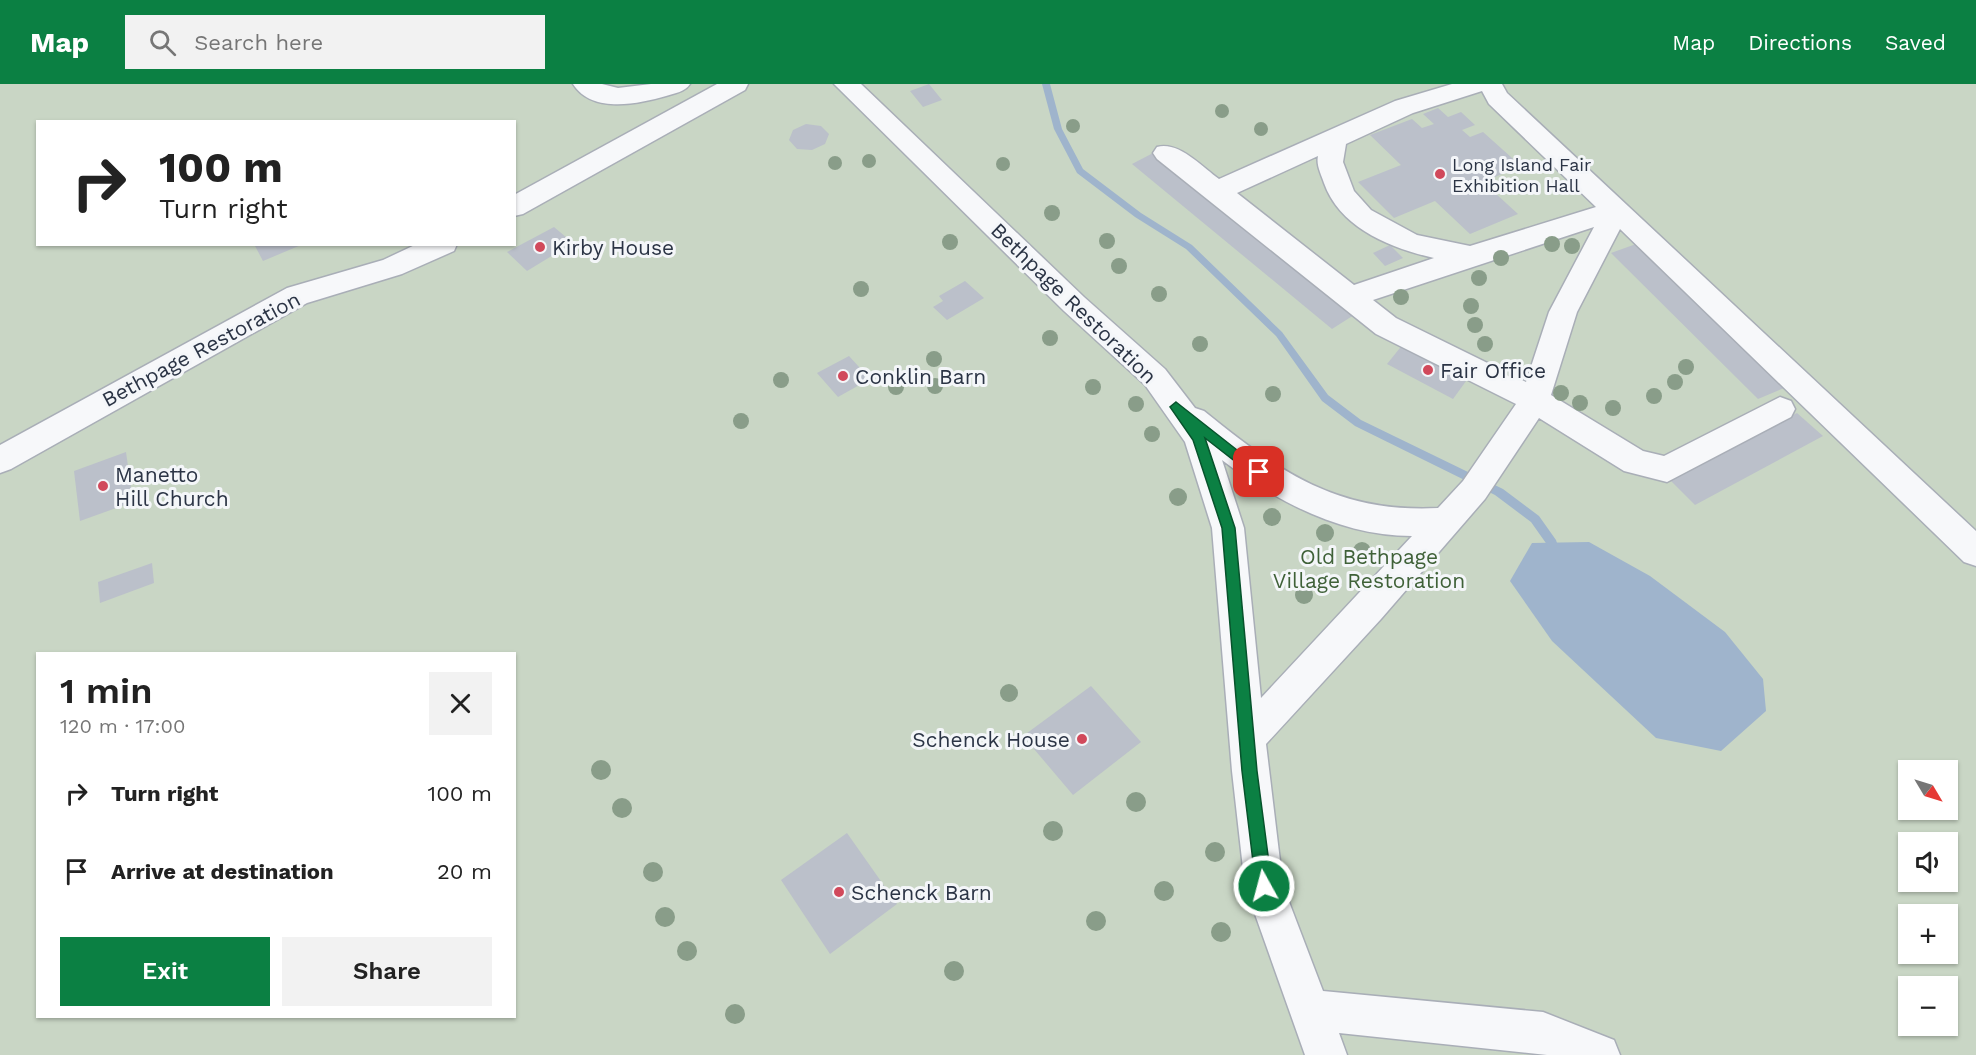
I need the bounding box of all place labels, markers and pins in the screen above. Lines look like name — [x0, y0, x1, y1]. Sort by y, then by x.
place label: Long Island Fair Exhibition Hall — [1452, 154, 1591, 196]
marker: Long Island Fair Exhibition Hall — [1433, 167, 1447, 181]
place label: Kirby House — [552, 235, 674, 260]
marker: Kirby House — [533, 240, 547, 254]
place label: Fair Office — [1440, 358, 1546, 383]
marker: Fair Office — [1421, 363, 1435, 377]
place label: Conklin Barn — [855, 364, 986, 389]
marker: Conklin Barn — [836, 369, 850, 383]
pin — [1233, 446, 1284, 497]
place label: Manetto Hill Church — [115, 462, 229, 511]
marker: Manetto Hill Church — [96, 479, 110, 493]
place label: Schenck House — [912, 727, 1070, 752]
marker: Schenck House — [1075, 732, 1089, 746]
place label: Schenck Barn — [851, 880, 992, 905]
marker: Schenck Barn — [832, 885, 846, 899]

